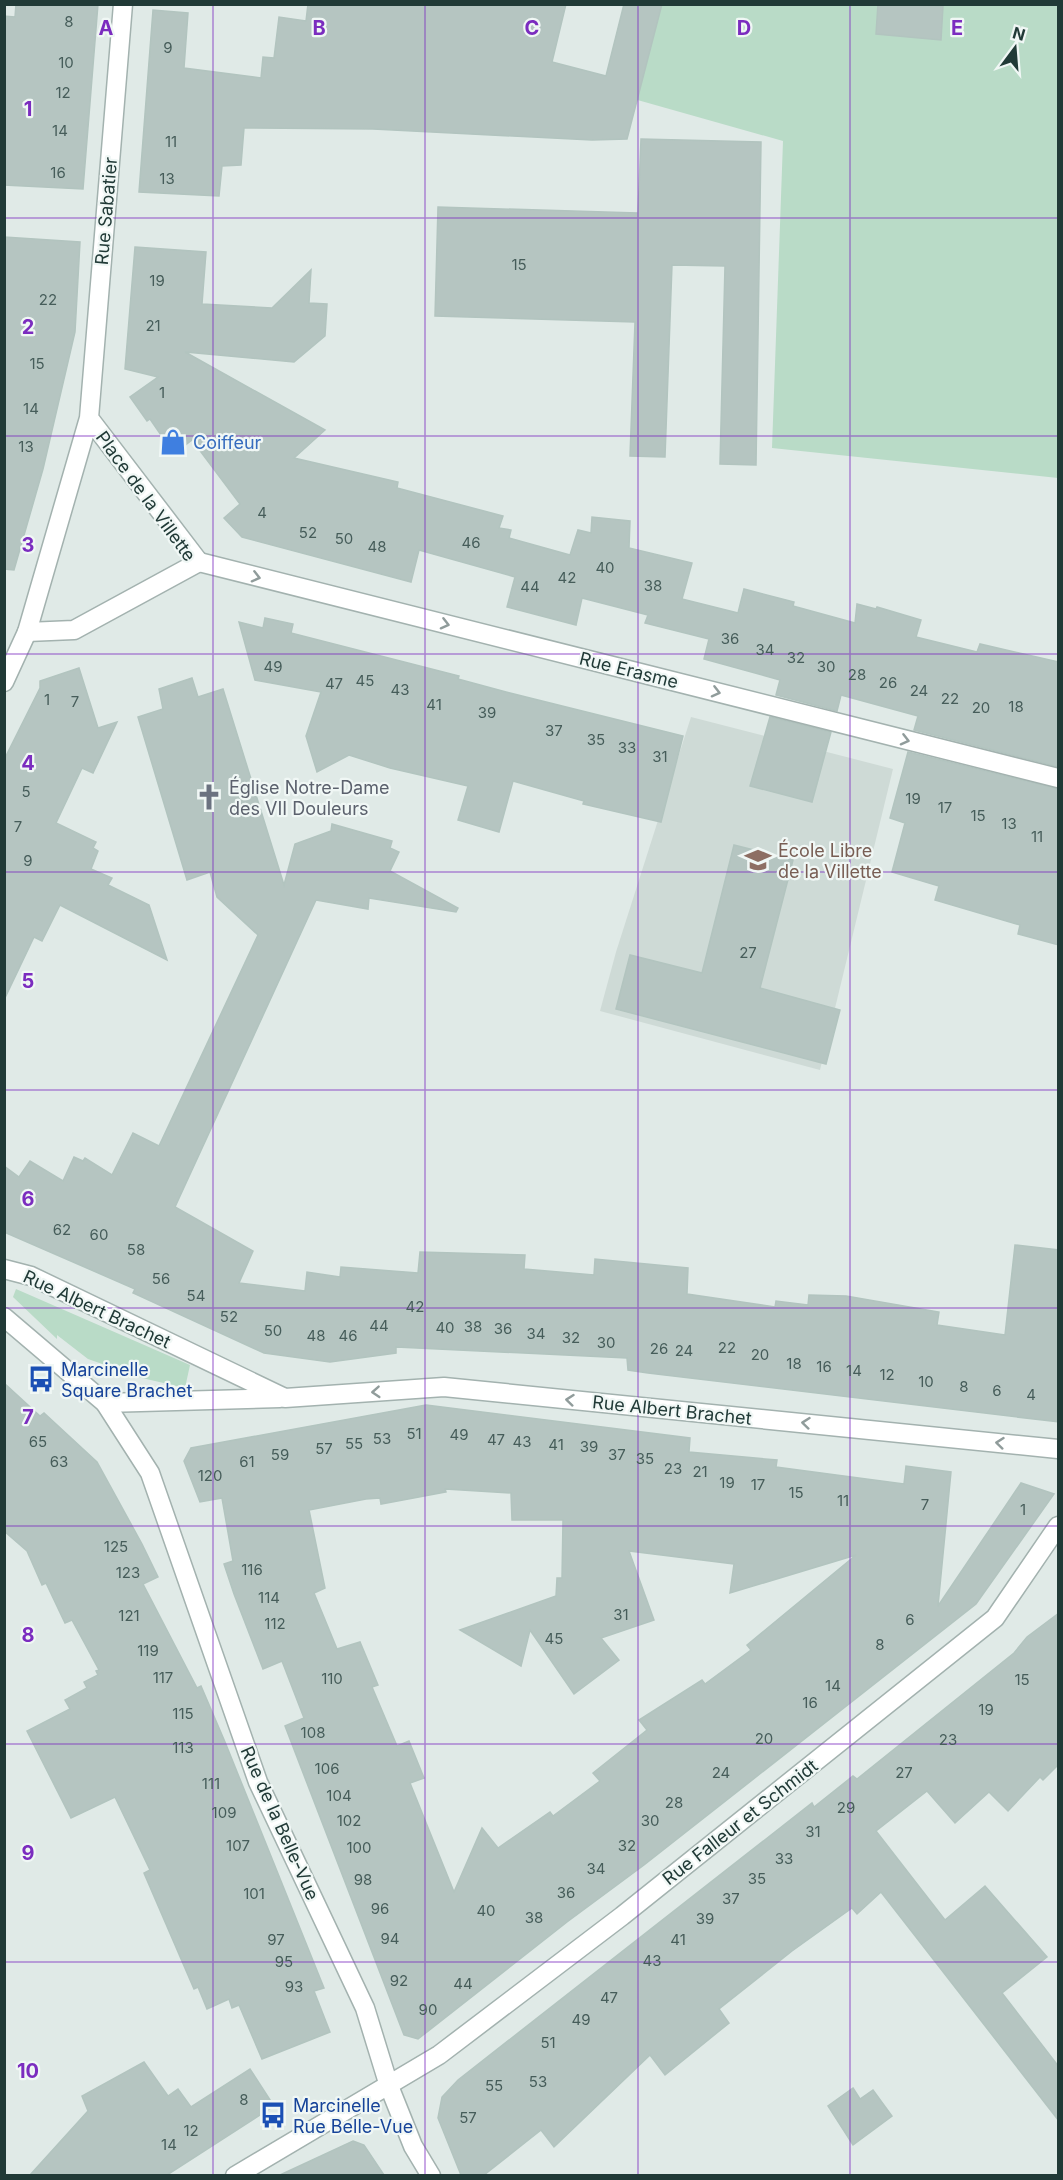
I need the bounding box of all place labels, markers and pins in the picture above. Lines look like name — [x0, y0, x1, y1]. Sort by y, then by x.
shop icon: Coiffeur — [158, 427, 188, 457]
place label: Coiffeur — [193, 432, 262, 453]
place label: Église Notre-Dame des VII Douleurs — [229, 776, 390, 819]
church icon: Église Notre-Dame des VII Douleurs — [194, 782, 224, 812]
place label: École Libre de la Villette — [778, 839, 882, 882]
school or university icon: École Libre de la Villette — [743, 845, 773, 875]
place label: Marcinelle Square Brachet — [61, 1359, 192, 1401]
bus stop icon: Marcinelle Square Brachet — [26, 1364, 56, 1394]
place label: Marcinelle Rue Belle-Vue — [293, 2095, 413, 2137]
bus stop icon: Marcinelle Rue Belle-Vue — [258, 2100, 288, 2130]

